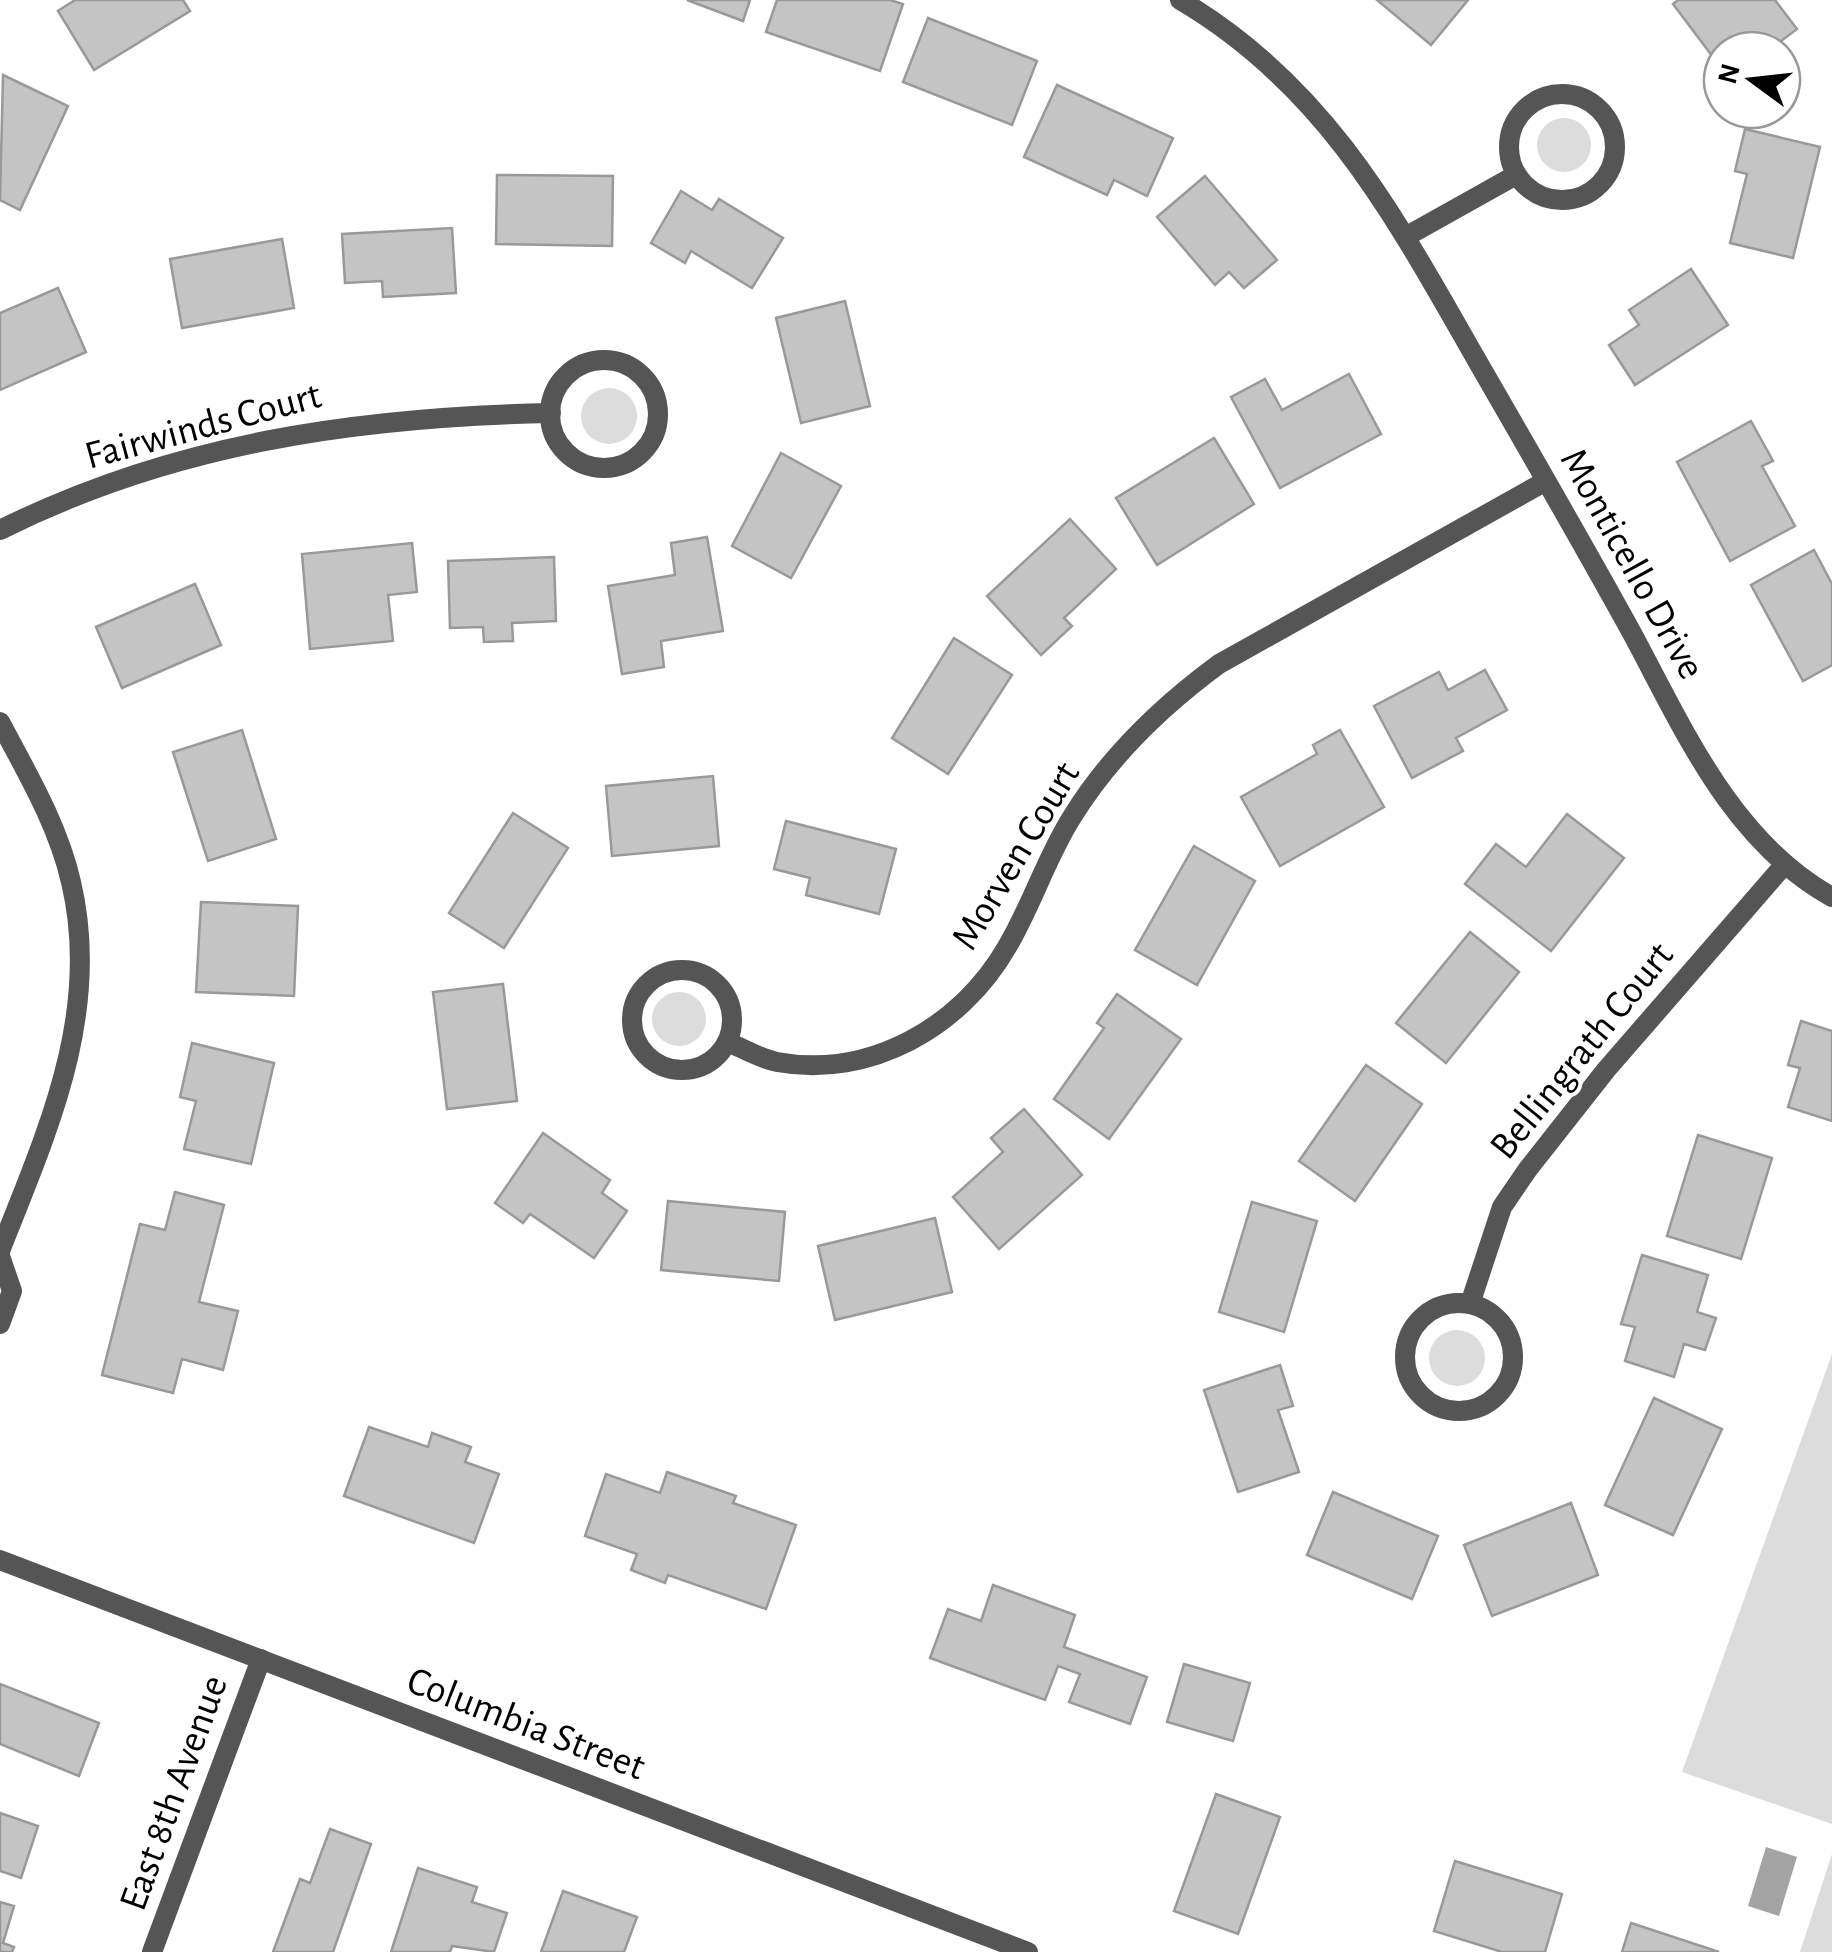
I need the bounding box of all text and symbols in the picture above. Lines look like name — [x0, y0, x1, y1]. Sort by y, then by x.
north arrow — [1702, 30, 1802, 130]
text: N — [1714, 61, 1746, 87]
street label: Fairwinds Court — [81, 375, 326, 477]
street label: Monticello Drive — [1552, 442, 1712, 686]
street label: Morven Court — [945, 755, 1088, 957]
street label: Bellingrath Court — [1483, 935, 1681, 1167]
street label: Columbia Street — [402, 1660, 651, 1788]
street label: East 8th Avenue — [113, 1670, 235, 1916]

